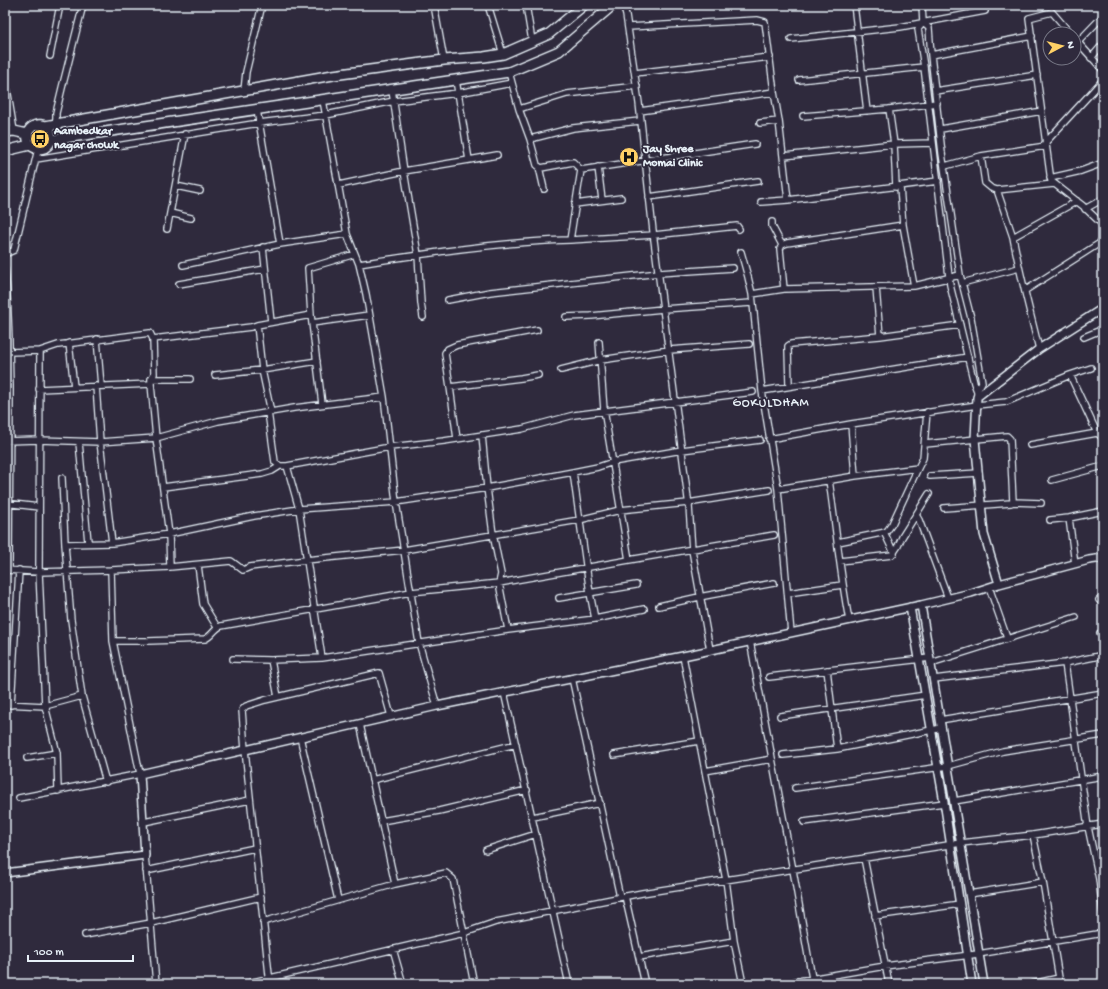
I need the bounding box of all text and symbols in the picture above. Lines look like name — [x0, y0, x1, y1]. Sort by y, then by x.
north arrow — [1042, 26, 1082, 66]
text: N — [1064, 41, 1076, 49]
place label: Aambedkar nagar chowk — [53, 125, 120, 153]
bus stop icon: Aambedkar nagar chowk — [29, 128, 51, 150]
place label: Jay Shree Momai Clinic — [642, 143, 703, 171]
hospital icon: Jay Shree Momai Clinic — [618, 146, 640, 168]
district label: GOKULDHAM — [732, 396, 810, 411]
scale bar — [28, 937, 133, 963]
text: 100 m — [33, 946, 64, 960]

